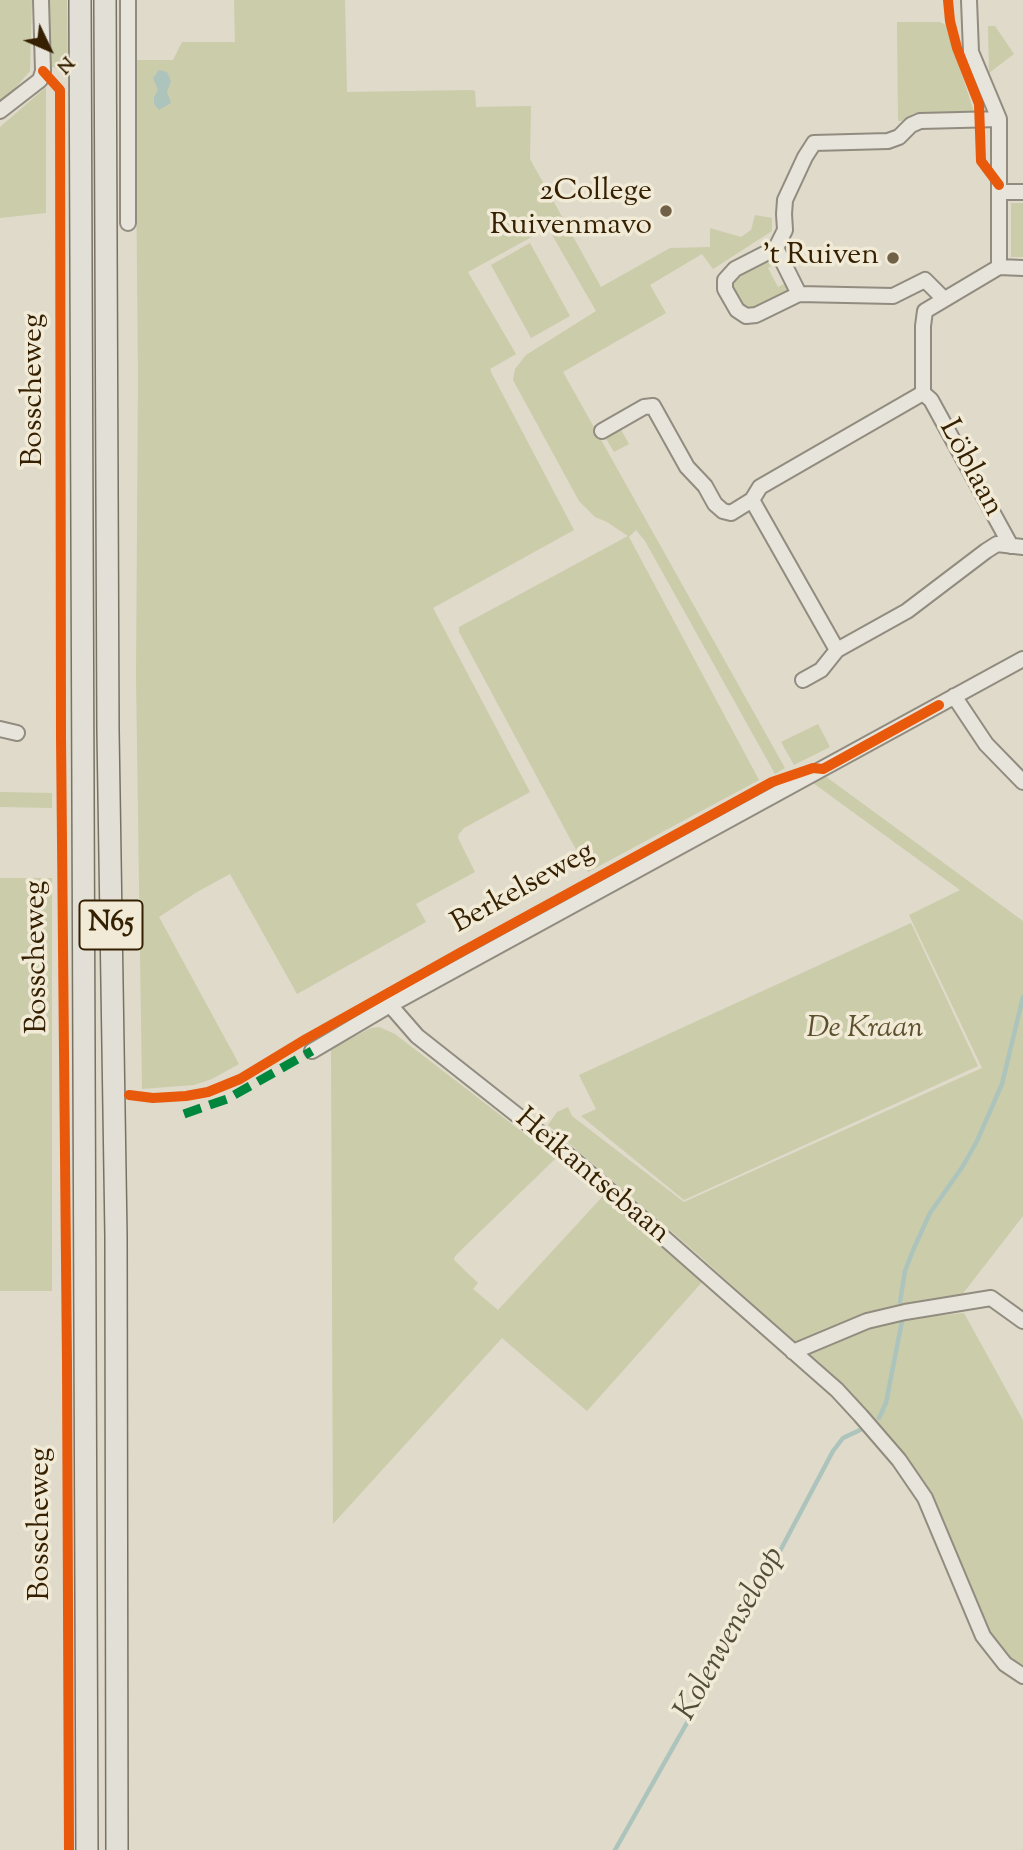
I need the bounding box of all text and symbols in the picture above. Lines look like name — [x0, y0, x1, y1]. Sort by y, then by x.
north arrow — [14, 14, 84, 84]
text: N — [49, 49, 79, 79]
place label: 2College Ruivenmavo — [490, 176, 652, 246]
marker: 2College Ruivenmavo — [658, 203, 674, 219]
place label: 't Ruiven — [762, 240, 879, 276]
marker: 't Ruiven — [885, 250, 901, 266]
street label: Bosscheweg — [18, 313, 54, 467]
street label: Löblaan — [929, 415, 1009, 523]
street label: Berkelseweg — [446, 836, 602, 944]
street label: Bosscheweg — [20, 880, 58, 1034]
road number: N65 — [80, 900, 142, 950]
park label: De Kraan — [807, 1013, 923, 1049]
street label: Heikantsebaan — [506, 1103, 676, 1253]
street label: Bosscheweg — [25, 1447, 61, 1601]
water label: Kolenvenseloop — [669, 1542, 795, 1728]

